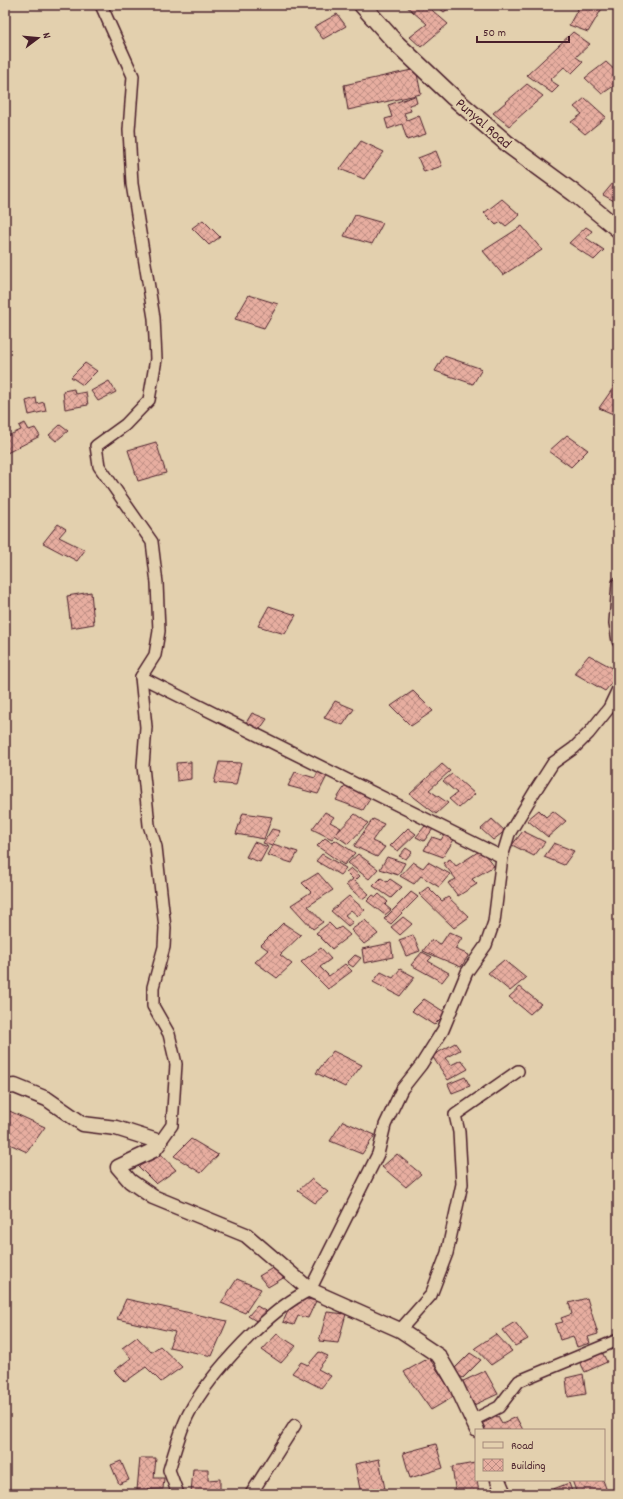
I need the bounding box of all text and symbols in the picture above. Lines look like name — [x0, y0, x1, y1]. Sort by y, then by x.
north arrow — [18, 18, 58, 58]
scale bar — [477, 18, 569, 44]
text: 50 m — [483, 25, 506, 42]
text: N — [37, 31, 54, 41]
street label: Punyal Road — [450, 94, 516, 155]
legend — [475, 1429, 605, 1481]
text: Road — [511, 1438, 533, 1455]
text: Building — [511, 1458, 546, 1475]

